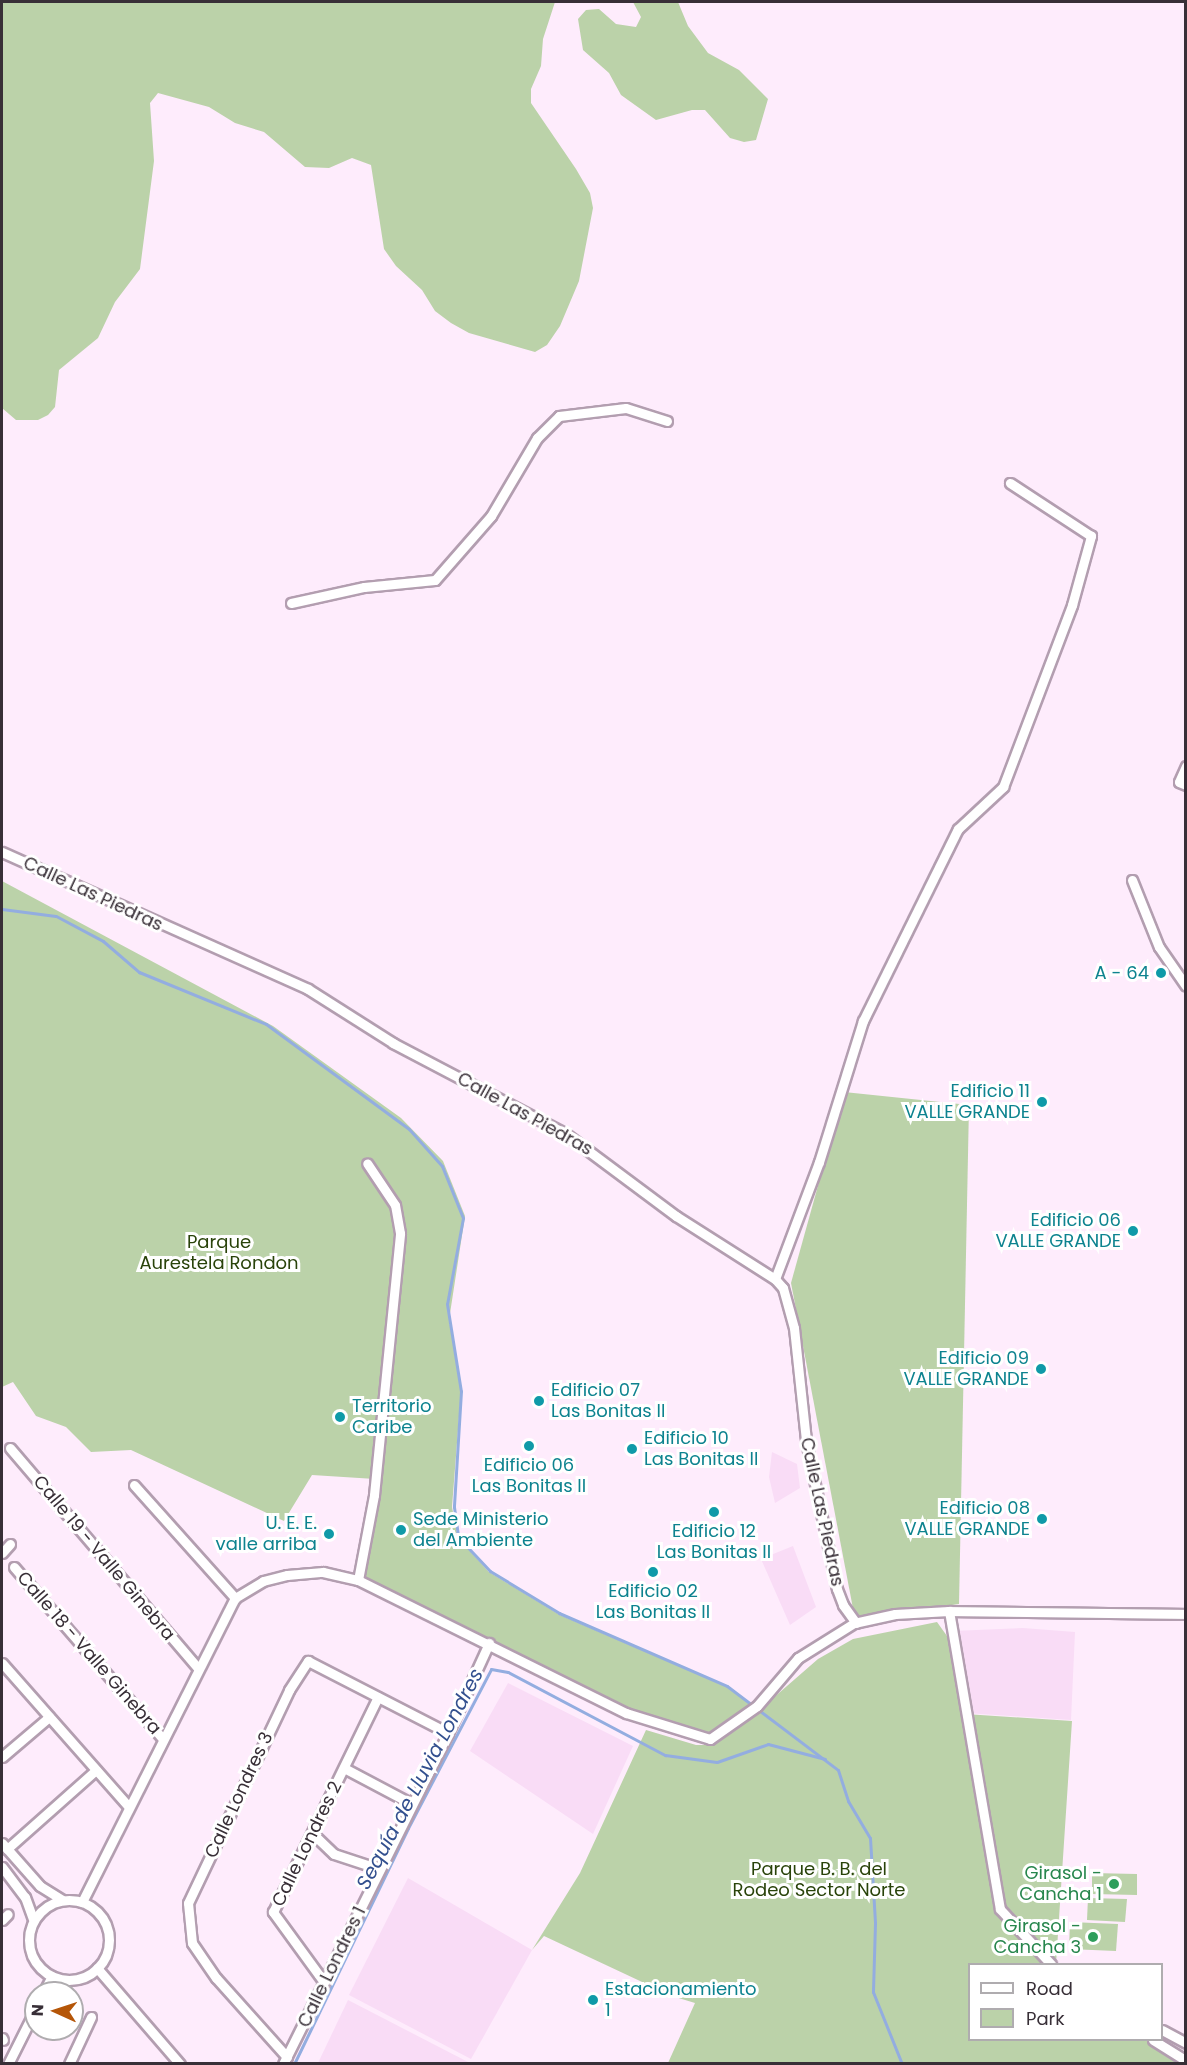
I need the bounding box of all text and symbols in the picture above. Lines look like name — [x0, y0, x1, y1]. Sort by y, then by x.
street label: Calle Las Piedras — [20, 852, 166, 936]
place label: A - 64 — [1095, 962, 1149, 984]
marker: A - 64 — [1154, 966, 1168, 980]
street label: Calle Las Piedras — [454, 1068, 596, 1160]
place label: Edificio 11 VALLE GRANDE — [904, 1081, 1030, 1124]
marker: Edificio 11 VALLE GRANDE — [1035, 1095, 1049, 1109]
place label: Edificio 06 VALLE GRANDE — [995, 1210, 1121, 1252]
marker: Edificio 06 VALLE GRANDE — [1126, 1224, 1140, 1238]
park label: Parque Aurestela Rondon — [139, 1232, 299, 1274]
place label: Edificio 09 VALLE GRANDE — [903, 1348, 1029, 1390]
marker: Edificio 09 VALLE GRANDE — [1034, 1362, 1048, 1376]
place label: Edificio 07 Las Bonitas II — [551, 1380, 665, 1422]
marker: Edificio 07 Las Bonitas II — [532, 1394, 546, 1408]
place label: Territorio Caribe — [352, 1396, 431, 1438]
marker: Territorio Caribe — [333, 1410, 347, 1424]
place label: Edificio 10 Las Bonitas II — [644, 1428, 758, 1470]
street label: Calle Las Piedras — [796, 1436, 848, 1588]
marker: Edificio 06 Las Bonitas II — [522, 1439, 536, 1453]
marker: Edificio 10 Las Bonitas II — [625, 1442, 639, 1456]
place label: Edificio 06 Las Bonitas II — [472, 1455, 586, 1498]
street label: Calle 19 - Valle Ginebra — [29, 1471, 179, 1645]
place label: Edificio 08 VALLE GRANDE — [904, 1498, 1030, 1540]
marker: Edificio 12 Las Bonitas II — [707, 1505, 721, 1519]
place label: Sede Ministerio del Ambiente — [413, 1509, 549, 1552]
marker: Edificio 08 VALLE GRANDE — [1035, 1512, 1049, 1526]
place label: U. E. E. valle arriba — [216, 1513, 317, 1556]
place label: Edificio 12 Las Bonitas II — [657, 1521, 771, 1564]
marker: Sede Ministerio del Ambiente — [394, 1523, 408, 1537]
marker: U. E. E. valle arriba — [322, 1527, 336, 1541]
marker: Edificio 02 Las Bonitas II — [646, 1565, 660, 1579]
street label: Calle 18 - Valle Ginebra — [12, 1567, 166, 1739]
place label: Edificio 02 Las Bonitas II — [596, 1581, 710, 1624]
water label: Sequía de Lluvia Londres — [352, 1664, 488, 1894]
street label: Calle Londres 3 — [200, 1729, 278, 1861]
street label: Calle Londres 2 — [267, 1778, 347, 1910]
park label: Parque B. B. del Rodeo Sector Norte — [733, 1859, 905, 1902]
place label: Girasol - Cancha 1 — [1019, 1863, 1102, 1906]
marker: Girasol - Cancha 1 — [1107, 1877, 1121, 1891]
street label: Calle Londres 1 — [293, 1903, 371, 2031]
place label: Girasol - Cancha 3 — [993, 1916, 1081, 1958]
marker: Girasol - Cancha 3 — [1086, 1930, 1100, 1944]
legend — [968, 1963, 1163, 2041]
text: Road — [1026, 1976, 1073, 2001]
place label: Estacionamiento 1 — [605, 1979, 757, 2022]
north arrow — [24, 1981, 84, 2041]
marker: Estacionamiento 1 — [586, 1993, 600, 2007]
text: N — [26, 2004, 49, 2017]
text: Park — [1026, 2006, 1065, 2031]

